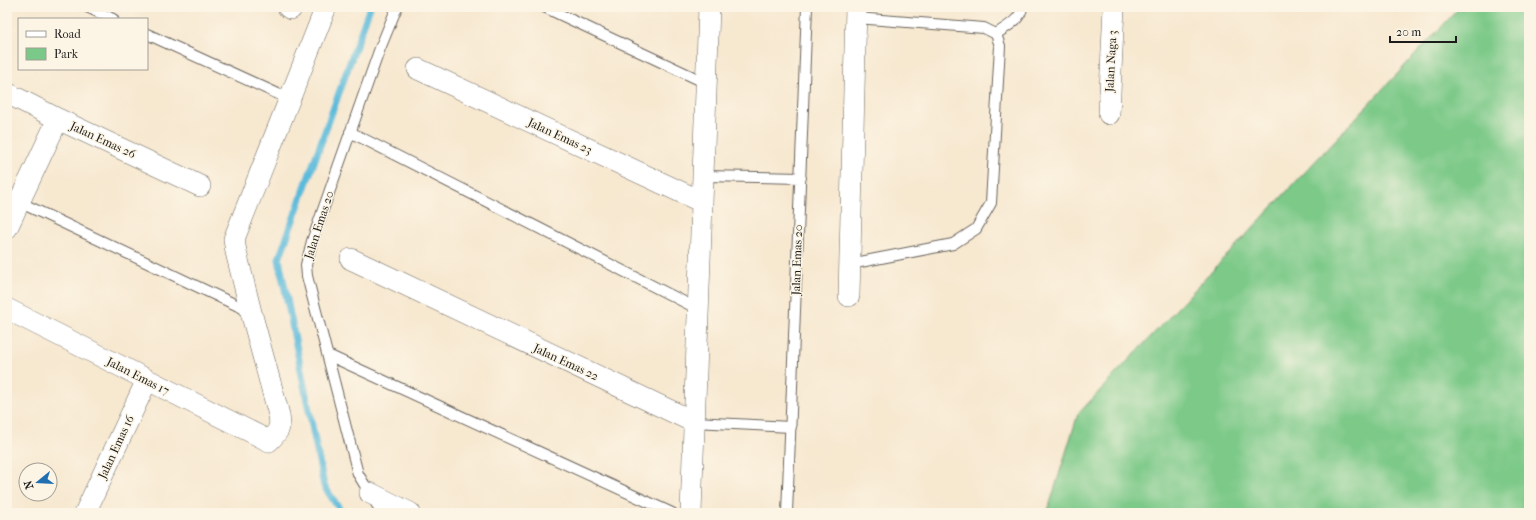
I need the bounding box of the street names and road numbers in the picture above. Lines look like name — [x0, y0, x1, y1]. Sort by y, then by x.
street label: Jalan Naga 3 — [1102, 30, 1120, 93]
street label: Jalan Emas 23 — [525, 115, 594, 157]
street label: Jalan Emas 26 — [67, 118, 138, 162]
street label: Jalan Emas 20 — [301, 189, 337, 262]
street label: Jalan Emas 20 — [789, 224, 805, 297]
street label: Jalan Emas 22 — [530, 340, 601, 383]
street label: Jalan Emas 17 — [104, 354, 172, 398]
street label: Jalan Emas 16 — [95, 412, 137, 482]

